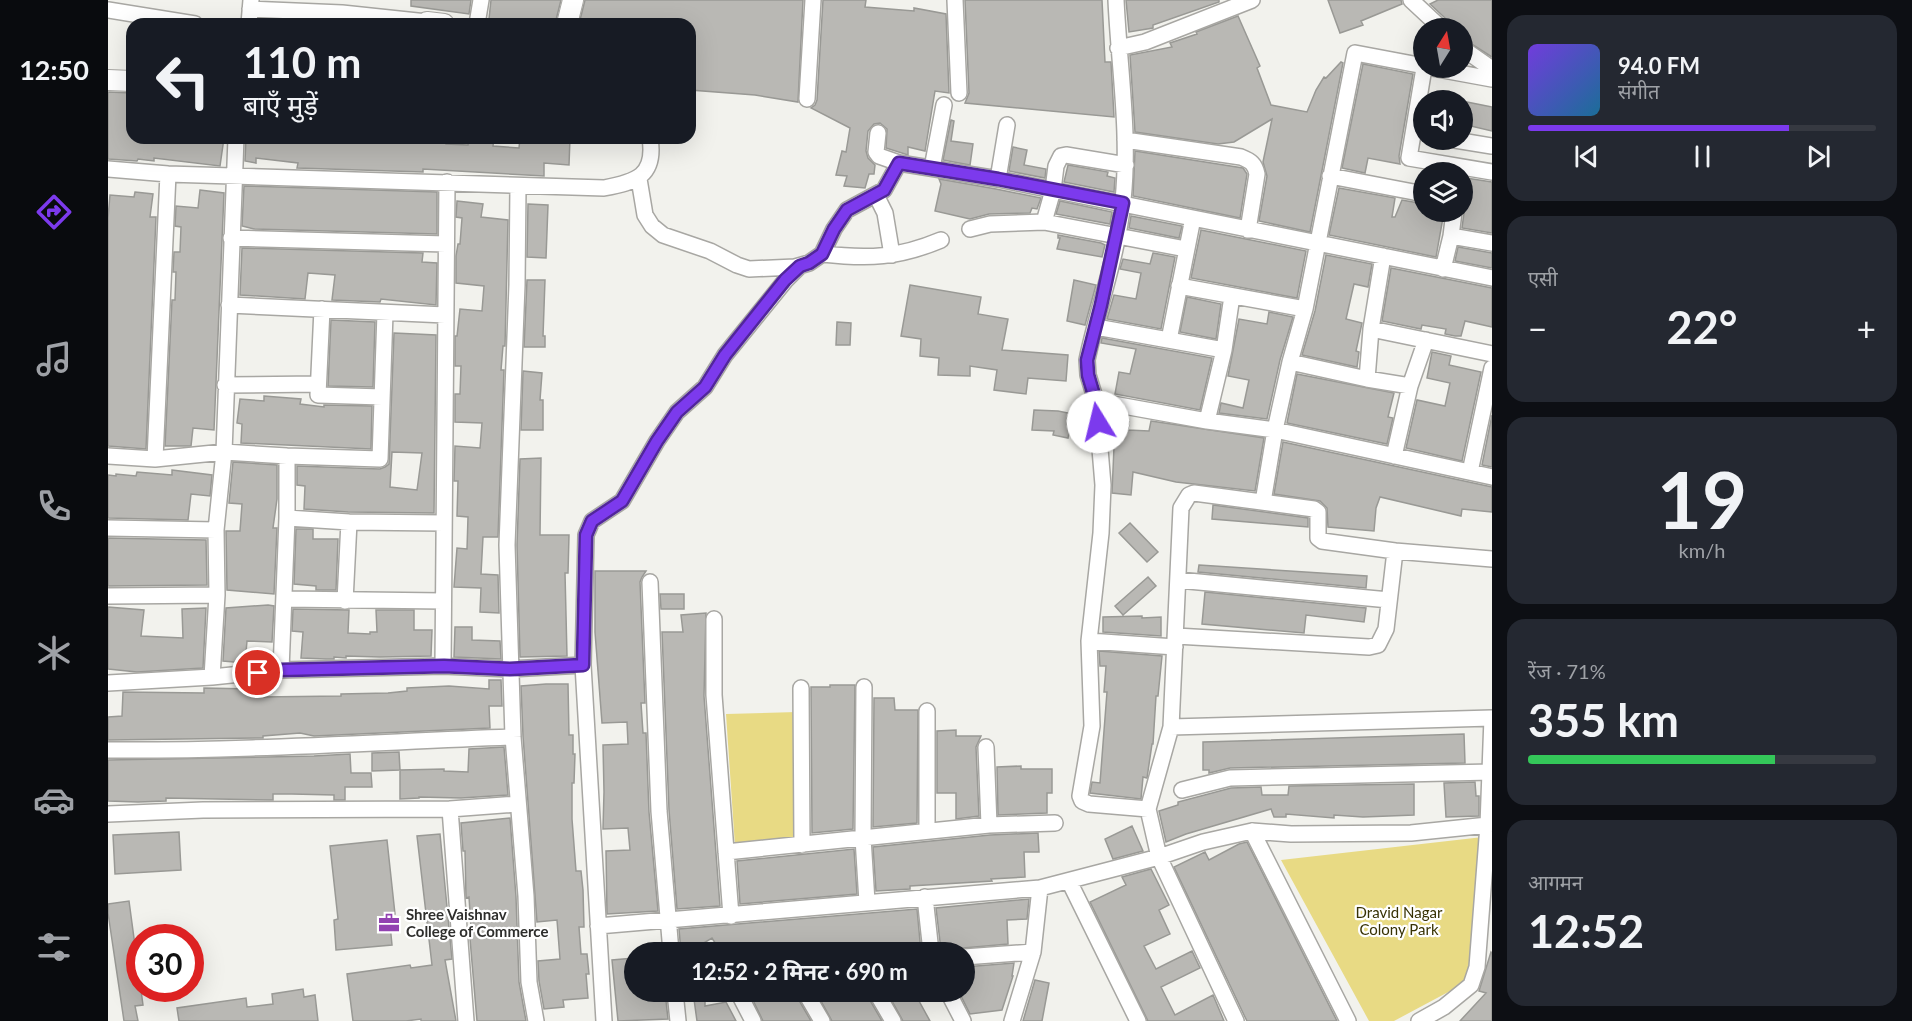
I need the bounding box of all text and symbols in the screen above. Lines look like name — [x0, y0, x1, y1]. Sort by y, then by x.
north arrow — [1413, 18, 1473, 78]
map controls — [1413, 18, 1473, 222]
text: 110 m — [243, 37, 361, 87]
icon: left — [144, 42, 222, 120]
text: 94.0 FM — [1618, 52, 1700, 79]
text: 12:50 — [19, 53, 89, 86]
text: संगीत — [1618, 79, 1659, 103]
text: बाएँ मुड़ें — [243, 88, 318, 121]
button: sound — [1413, 90, 1473, 150]
icon: previous — [1570, 140, 1603, 173]
icon: pause — [1686, 140, 1719, 173]
icon: next — [1802, 140, 1835, 173]
button: layers — [1413, 162, 1473, 222]
icon: directions — [33, 191, 75, 233]
text: एसी — [1528, 266, 1558, 290]
text: 22° — [1667, 300, 1737, 354]
text: − — [1528, 308, 1547, 348]
text: + — [1857, 308, 1876, 348]
icon: music — [33, 338, 75, 380]
position arrow — [1066, 390, 1130, 454]
text: 19 — [1657, 452, 1747, 546]
icon: phone — [33, 485, 75, 527]
text: km/h — [1679, 538, 1725, 562]
icon: climate — [33, 632, 75, 674]
pin — [232, 647, 283, 698]
icon: arrive — [241, 656, 274, 689]
text: रेंज · 71% — [1528, 659, 1606, 683]
text: 355 km — [1528, 693, 1679, 747]
icon: car — [33, 779, 75, 821]
text: आगमन — [1528, 870, 1583, 894]
park label: Dravid Nagar Colony Park — [1356, 903, 1443, 938]
text: 12:52 — [1528, 904, 1644, 958]
place label: Shree Vaishnav College of Commerce — [406, 905, 548, 940]
office icon: Shree Vaishnav College of Commerce — [377, 911, 401, 935]
speed limit sign: 30 — [126, 924, 204, 1002]
icon: filters — [33, 926, 75, 968]
text: 12:52 · 2 मिनट · 690 m — [691, 958, 908, 985]

